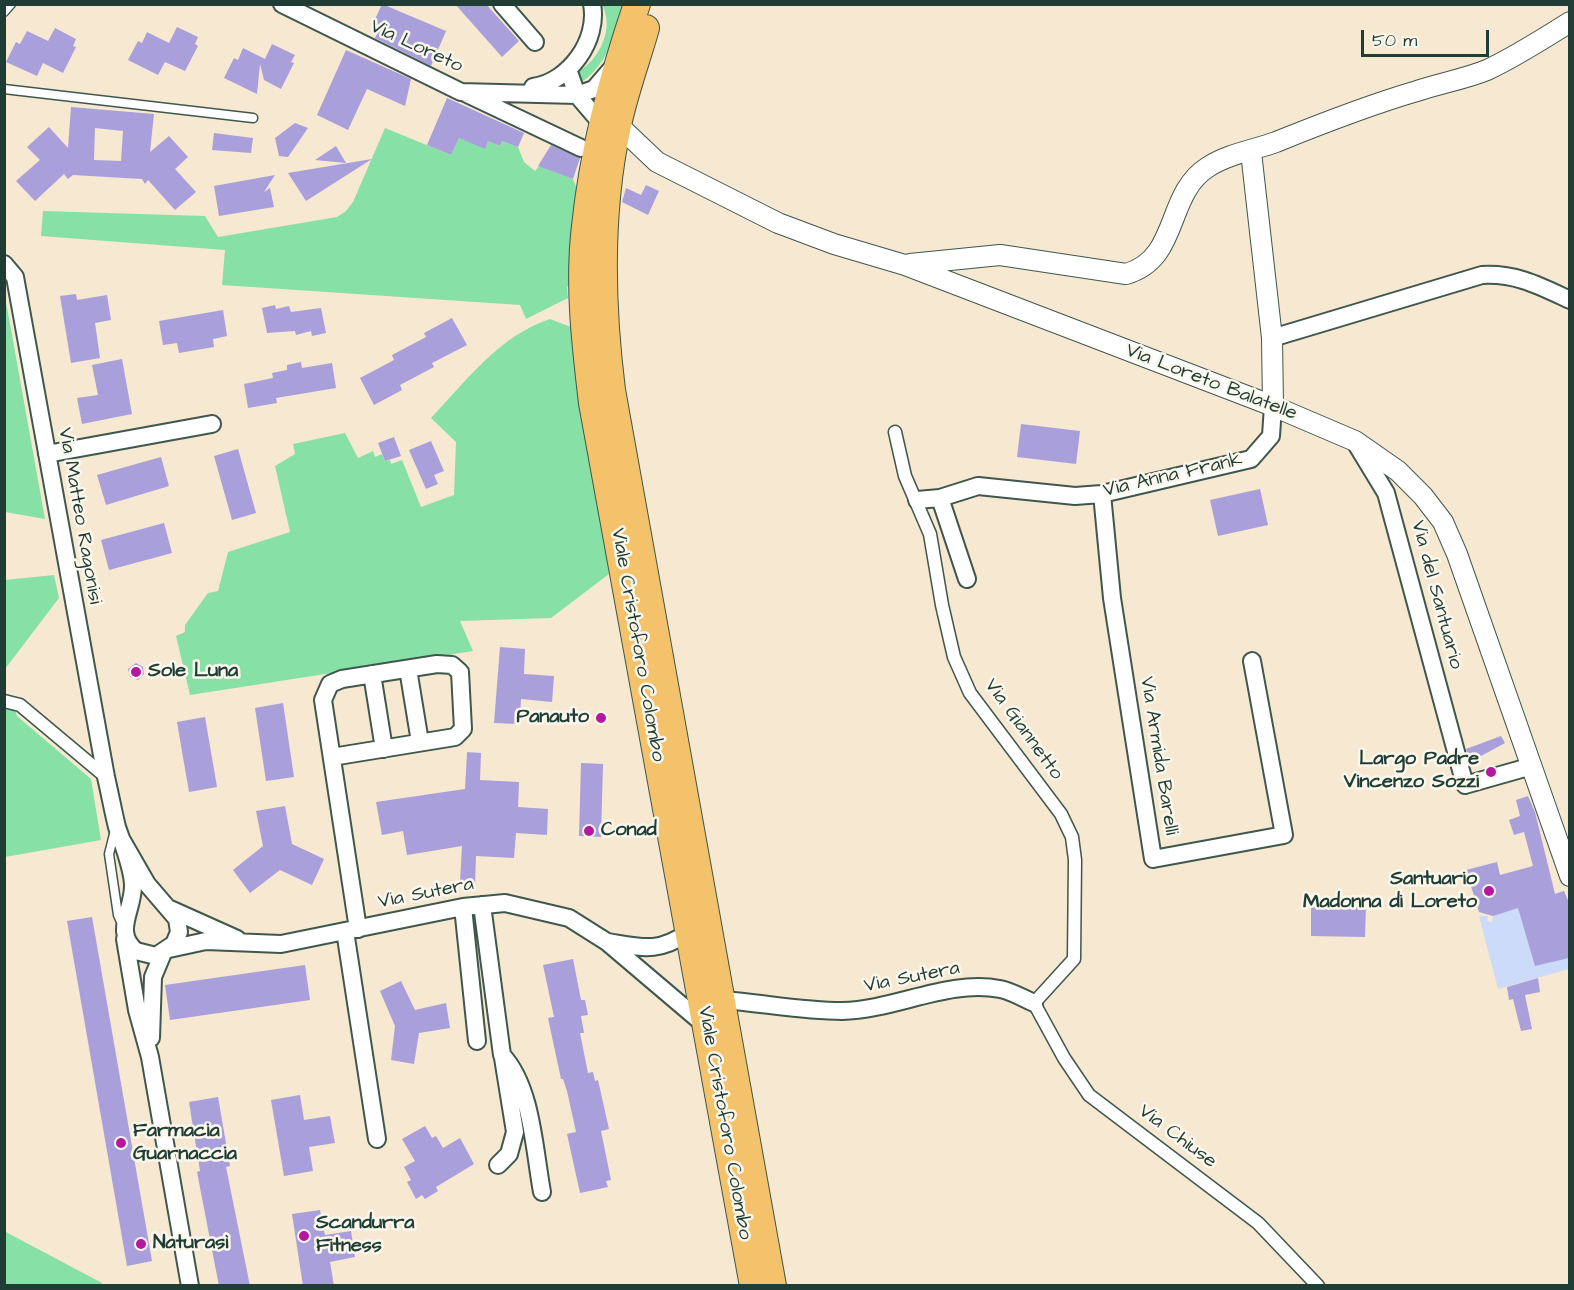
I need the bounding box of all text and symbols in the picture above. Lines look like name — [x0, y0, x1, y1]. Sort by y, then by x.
street label: Via Loreto — [366, 15, 466, 79]
scale bar — [1364, 18, 1492, 56]
text: 50 m — [1372, 28, 1417, 53]
street label: Via Loreto Balatelle — [1122, 339, 1300, 427]
street label: Via Matteo Ragonisi — [52, 426, 106, 606]
street label: Via Anna Frank — [1101, 448, 1245, 504]
street label: Via del Santuario — [1405, 518, 1467, 672]
street label: Viale Cristoforo Colombo — [605, 526, 669, 764]
place label: Sole Luna — [148, 660, 238, 684]
marker: Sole Luna — [129, 665, 143, 679]
street label: Via Giannetto — [978, 675, 1068, 785]
street label: Via Armida Barelli — [1134, 675, 1182, 837]
place label: Panauto — [516, 706, 589, 730]
marker: Panauto — [594, 711, 608, 725]
place label: Largo Padre Vincenzo Sozzi — [1344, 748, 1479, 795]
marker: Largo Padre Vincenzo Sozzi — [1484, 765, 1498, 779]
place label: Conad — [601, 819, 657, 843]
marker: Conad — [582, 824, 596, 838]
place label: Santuario Madonna di Loreto — [1303, 868, 1477, 915]
street label: Via Sutera — [376, 873, 476, 915]
marker: Santuario Madonna di Loreto — [1482, 884, 1496, 898]
street label: Via Sutera — [862, 957, 962, 999]
street label: Viale Cristoforo Colombo — [692, 1004, 756, 1242]
street label: Via Chiuse — [1133, 1100, 1221, 1174]
place label: Farmacia Guarnaccia — [133, 1120, 237, 1167]
marker: Farmacia Guarnaccia — [114, 1136, 128, 1150]
place label: Scandurra Fitness — [316, 1212, 414, 1259]
marker: Scandurra Fitness — [297, 1229, 311, 1243]
place label: Naturasì — [153, 1232, 228, 1256]
marker: Naturasì — [134, 1237, 148, 1251]

